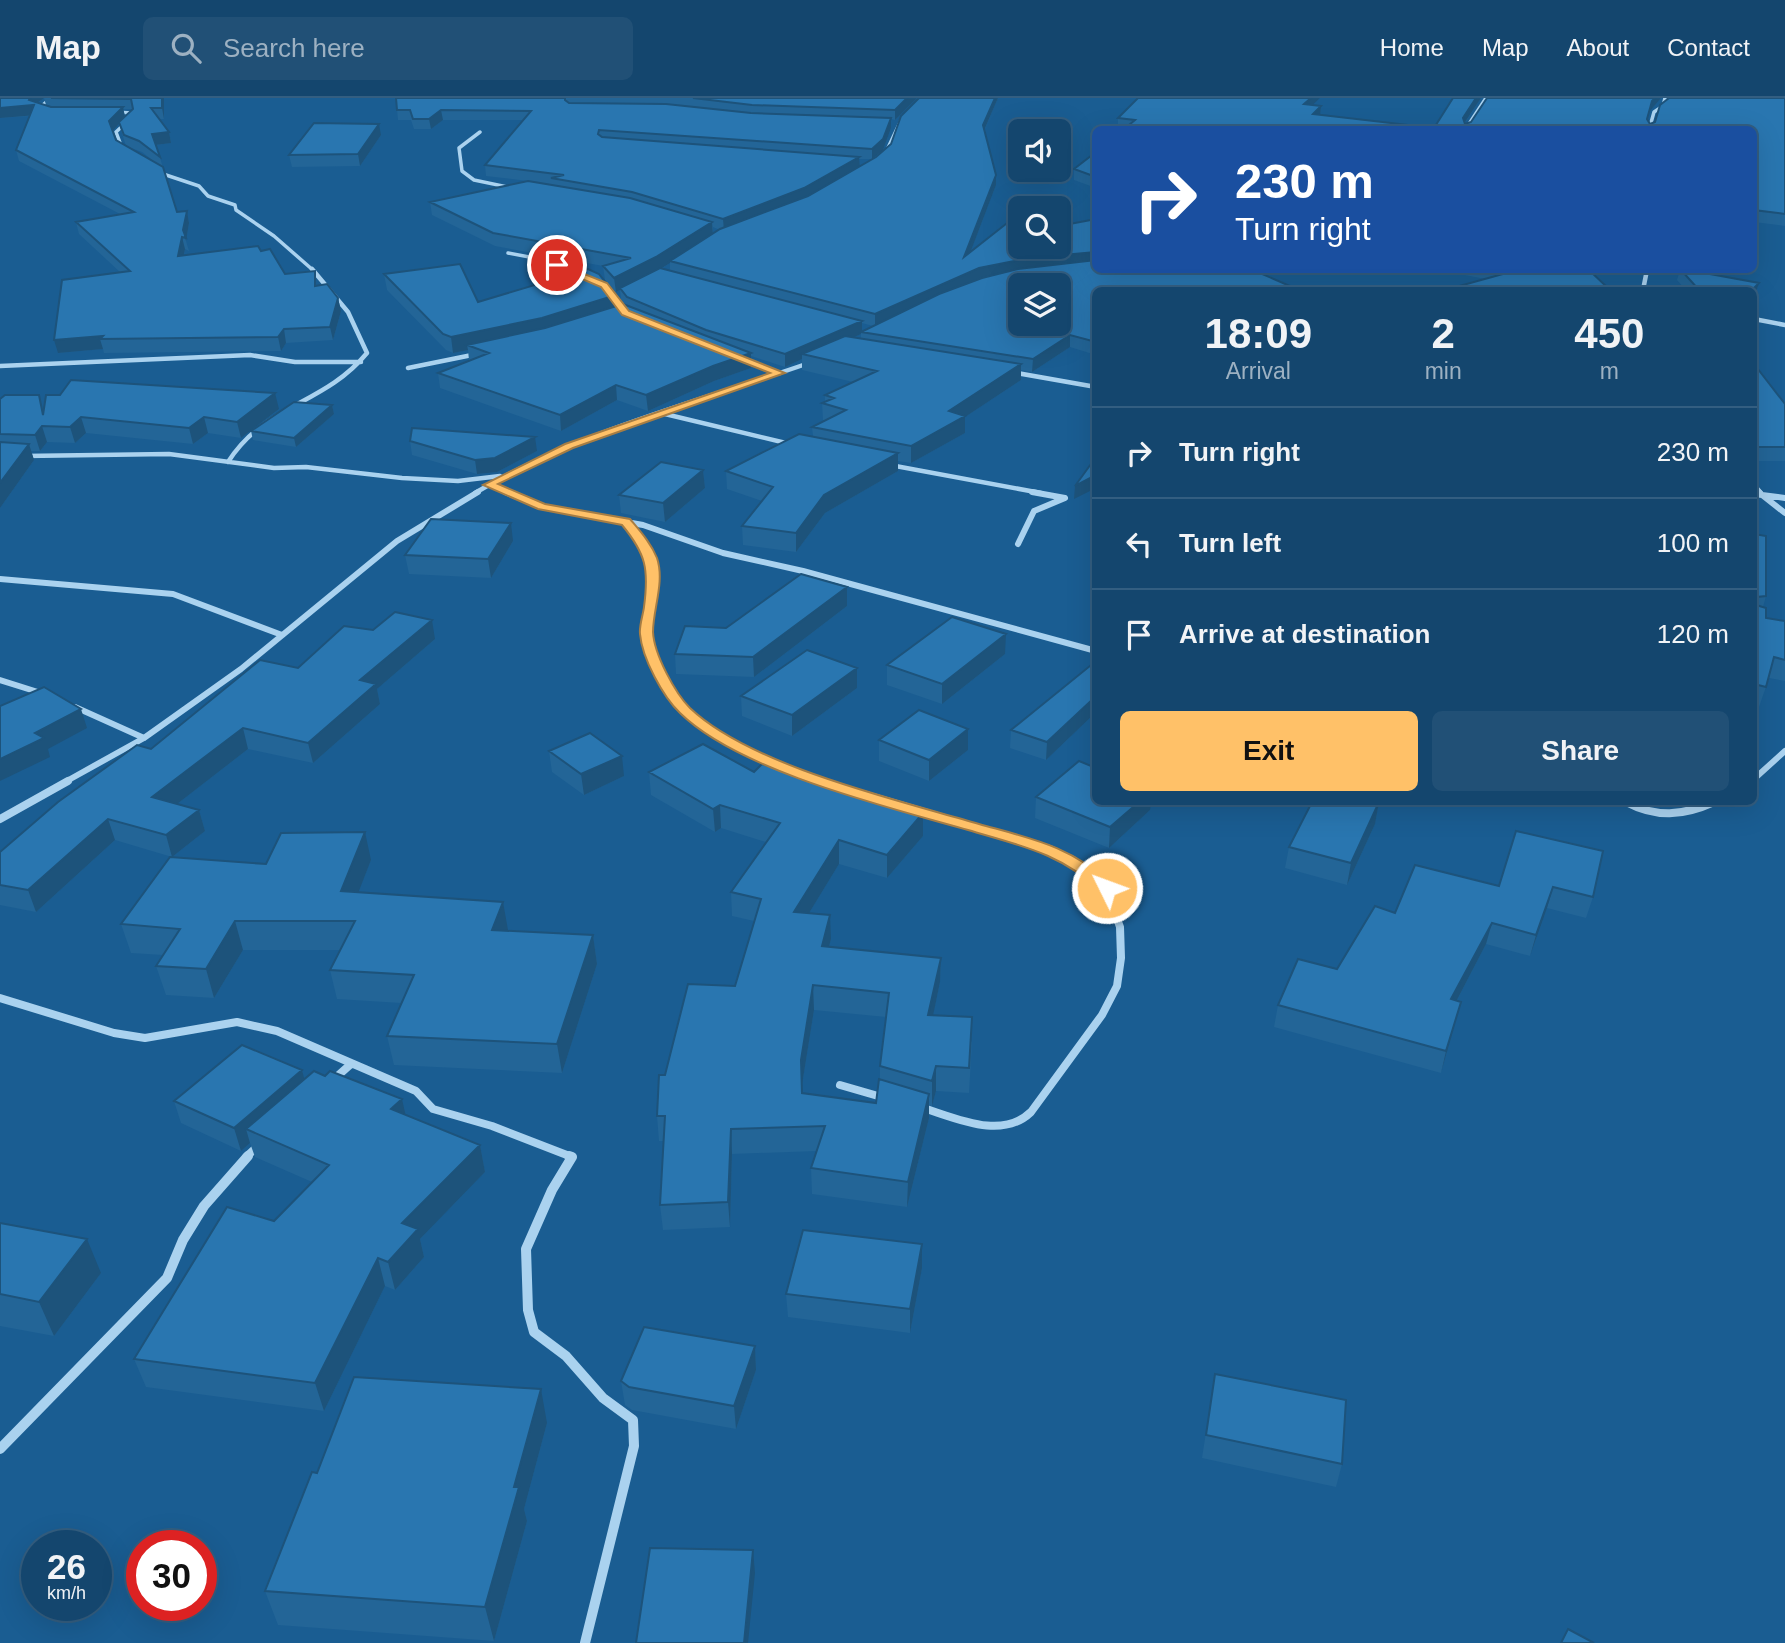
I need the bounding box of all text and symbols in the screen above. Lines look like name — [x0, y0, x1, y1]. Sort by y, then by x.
search box — [143, 17, 633, 80]
text: Map — [35, 29, 101, 66]
icon: search — [167, 29, 205, 67]
text: Search here — [223, 33, 365, 63]
text: Home — [1380, 34, 1444, 61]
text: Map — [1482, 34, 1529, 61]
text: About — [1567, 34, 1629, 61]
text: Contact — [1667, 34, 1750, 61]
map controls — [1008, 119, 1071, 336]
button: sound — [1008, 119, 1071, 182]
icon: right — [1120, 154, 1211, 245]
text: 230 m — [1235, 154, 1374, 208]
button: search — [1008, 196, 1071, 259]
text: Turn right — [1235, 211, 1371, 247]
pin — [527, 235, 587, 295]
icon: arrive — [538, 246, 576, 284]
button: layers — [1008, 273, 1071, 336]
text: 18:09 — [1205, 310, 1312, 357]
text: 2 — [1431, 310, 1455, 357]
text: 450 — [1574, 310, 1644, 357]
text: Arrival — [1226, 358, 1291, 384]
text: min — [1425, 358, 1462, 384]
text: m — [1600, 358, 1619, 384]
icon: right — [1120, 434, 1158, 472]
text: Turn right — [1179, 437, 1300, 467]
text: 230 m — [1657, 437, 1729, 467]
icon: left — [1120, 525, 1158, 563]
text: Turn left — [1179, 528, 1281, 558]
text: 100 m — [1657, 528, 1729, 558]
icon: arrive — [1120, 616, 1158, 654]
text: Arrive at destination — [1179, 619, 1430, 649]
text: 120 m — [1657, 619, 1729, 649]
button: Exit — [1120, 711, 1418, 791]
button: Share — [1432, 711, 1729, 791]
position arrow — [1070, 851, 1144, 925]
speed limit sign: 30 — [126, 1530, 217, 1621]
text: 26 — [47, 1547, 86, 1586]
text: km/h — [47, 1583, 86, 1603]

